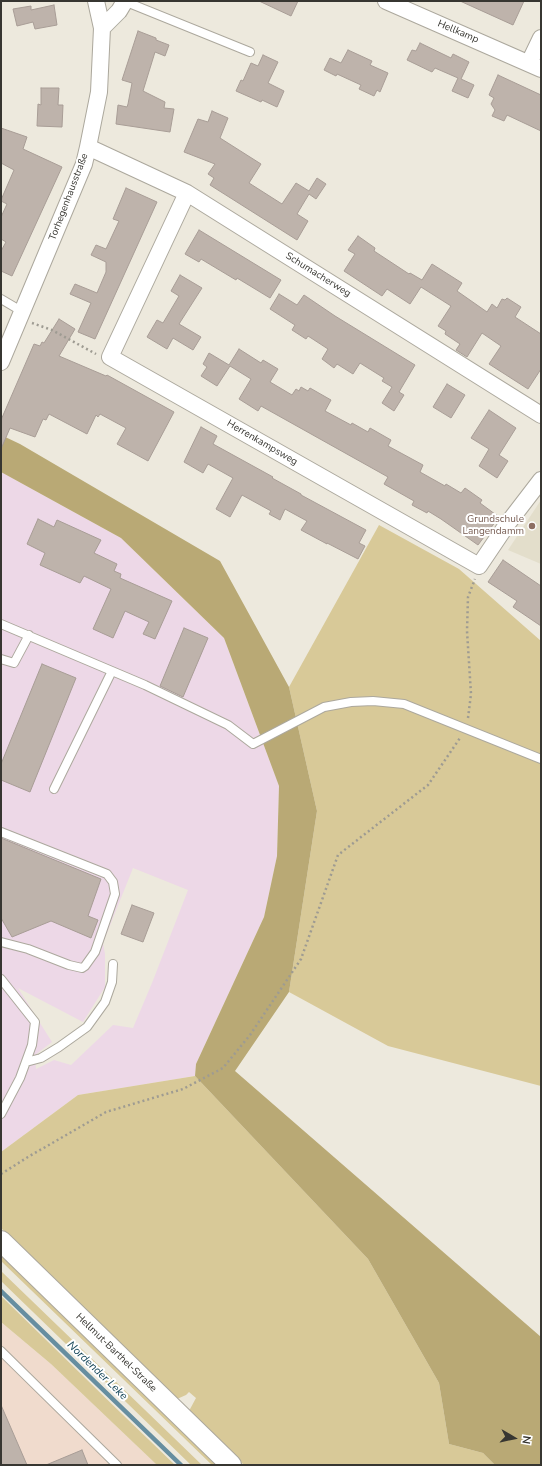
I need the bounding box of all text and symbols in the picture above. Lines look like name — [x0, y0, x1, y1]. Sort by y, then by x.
street label: Hellkamp — [436, 18, 480, 46]
street label: Torhegenhausstraße — [47, 152, 91, 242]
street label: Schumacherweg — [283, 250, 353, 300]
street label: Herrenkampsweg — [224, 418, 300, 468]
place label: Grundschule Langendamm — [462, 514, 524, 538]
marker: Grundschule Langendamm — [527, 521, 537, 531]
street label: Hellmut-Barthel-Straße — [73, 1311, 159, 1395]
water label: Nordender Leke — [64, 1339, 130, 1403]
north arrow — [494, 1418, 534, 1458]
text: N — [518, 1435, 534, 1445]

